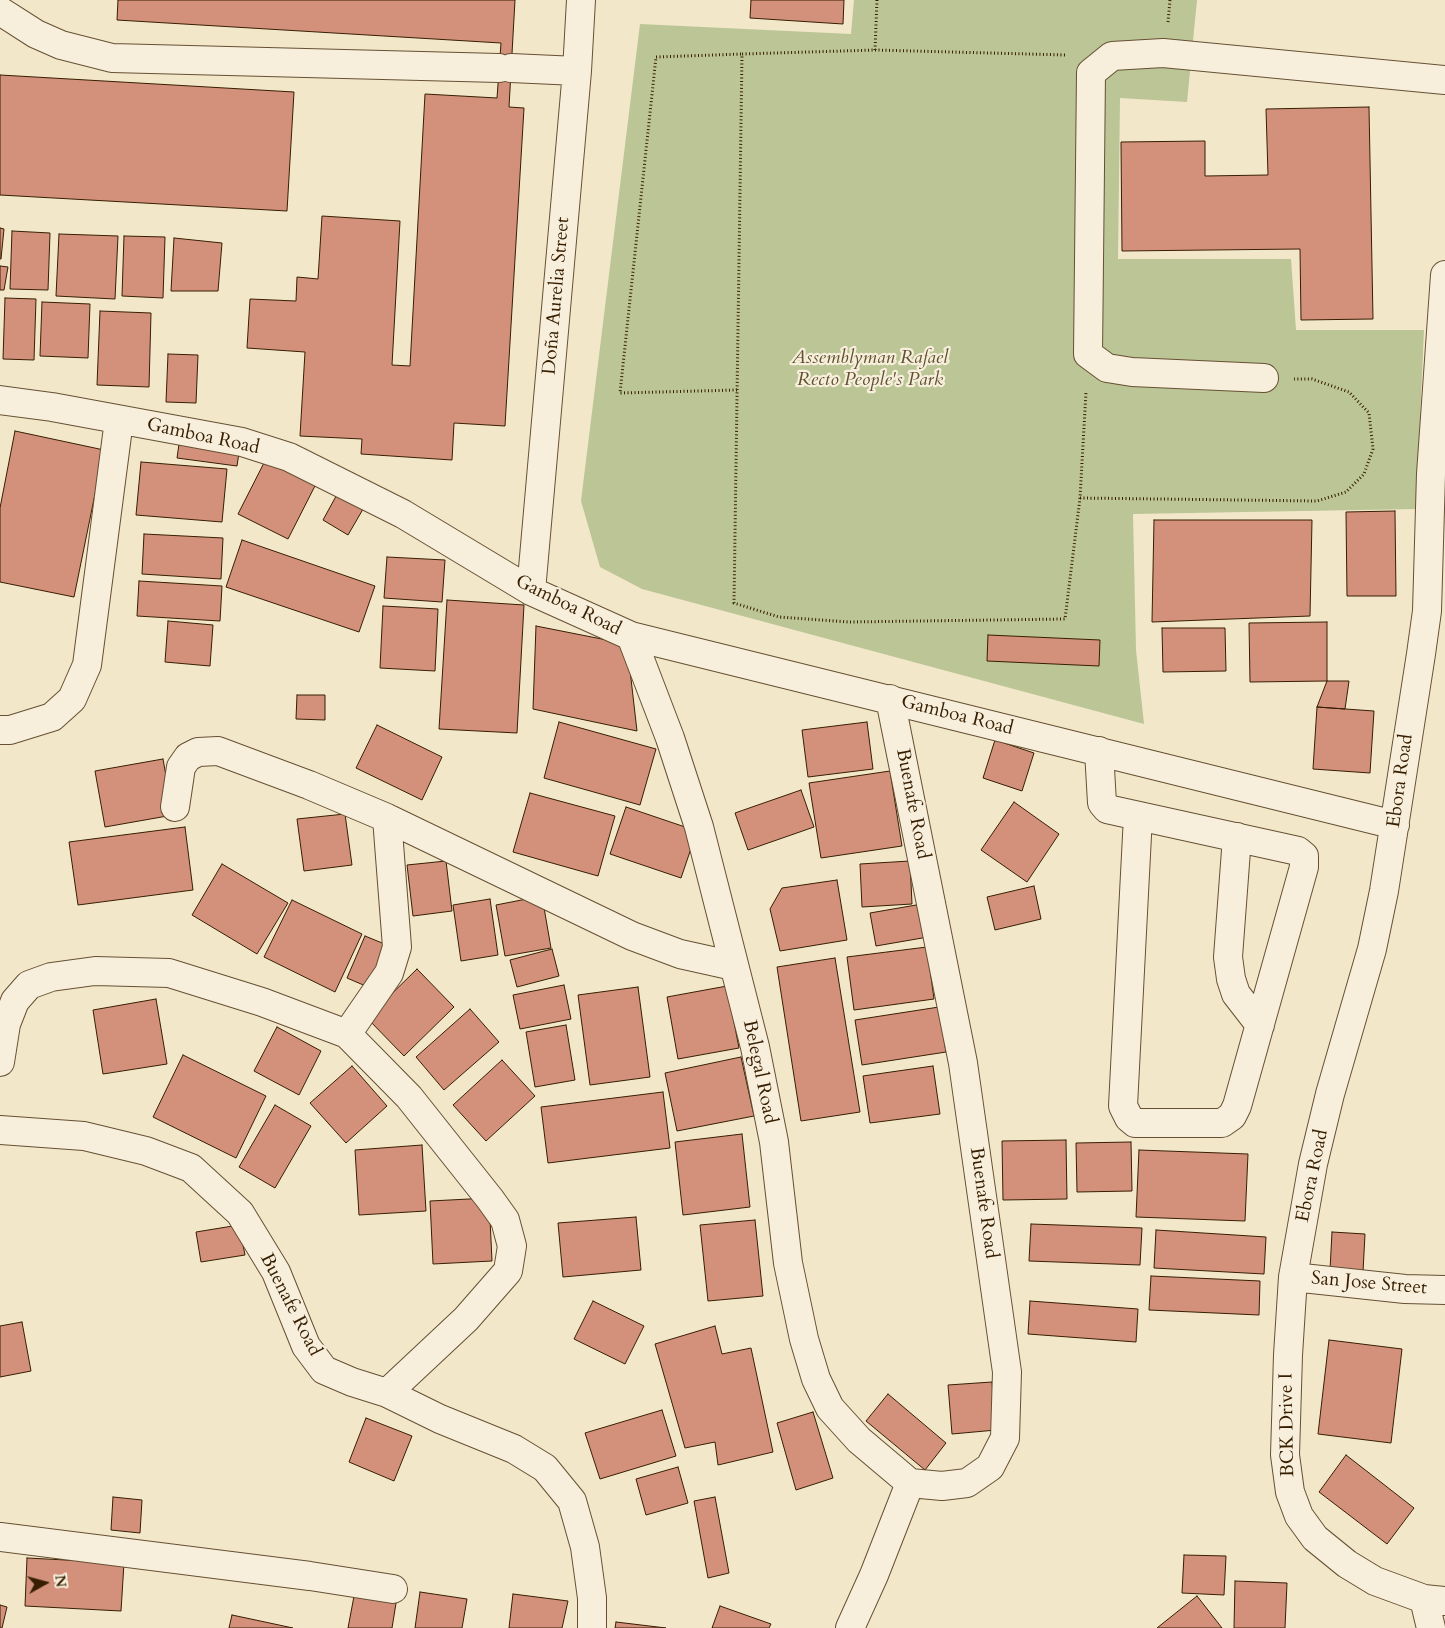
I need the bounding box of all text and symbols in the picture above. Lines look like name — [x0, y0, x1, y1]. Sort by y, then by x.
street label: Doña Aurelia Street — [539, 216, 575, 376]
park label: Assemblyman Rafael Recto People's Park — [792, 348, 948, 392]
street label: Gamboa Road — [144, 414, 262, 460]
street label: Gamboa Road — [511, 571, 625, 641]
street label: Gamboa Road — [899, 691, 1015, 741]
street label: Ebora Road — [1383, 733, 1419, 829]
street label: Buenafe Road — [890, 747, 934, 861]
street label: Belegal Road — [737, 1018, 781, 1126]
street label: Ebora Road — [1292, 1128, 1334, 1224]
street label: Buenafe Road — [964, 1146, 1002, 1260]
street label: Buenafe Road — [254, 1250, 326, 1360]
street label: San Jose Street — [1310, 1268, 1428, 1300]
street label: BCK Drive I — [1276, 1373, 1300, 1477]
north arrow — [20, 1558, 70, 1608]
text: N — [50, 1574, 71, 1588]

